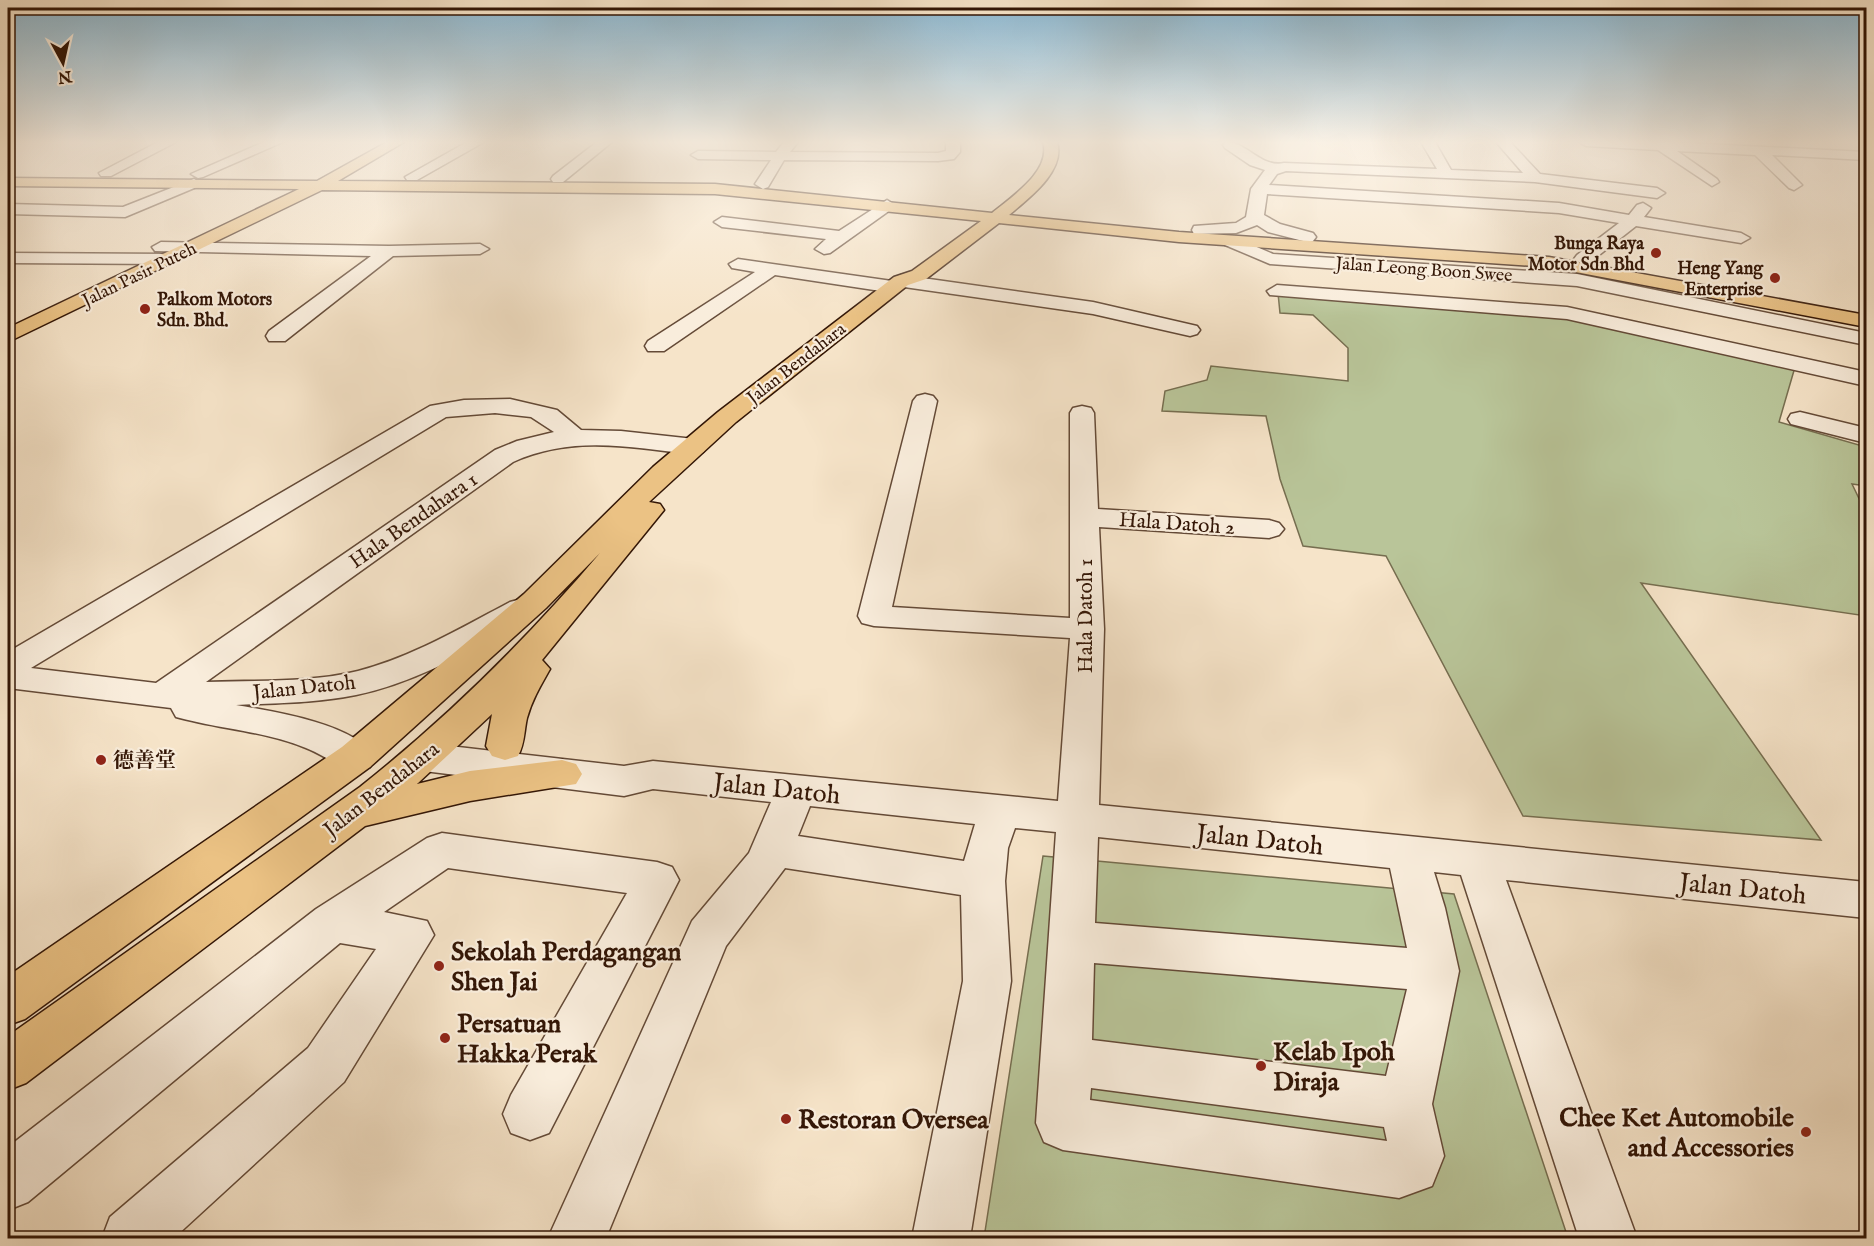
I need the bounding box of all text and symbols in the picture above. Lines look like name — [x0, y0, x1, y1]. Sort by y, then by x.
north arrow — [33, 33, 93, 93]
text: N — [56, 65, 74, 87]
place label: Bunga Raya Motor Sdn Bhd — [1528, 233, 1645, 277]
street label: Jalan Pasir Puteh — [77, 238, 201, 314]
marker: Bunga Raya Motor Sdn Bhd — [1649, 246, 1663, 260]
street label: Jalan Leong Boon Swee — [1333, 253, 1513, 288]
place label: Heng Yang Enterprise — [1677, 258, 1764, 302]
marker: Heng Yang Enterprise — [1768, 271, 1782, 285]
place label: Palkom Motors Sdn. Bhd. — [157, 289, 273, 333]
marker: Palkom Motors Sdn. Bhd. — [138, 302, 152, 316]
street label: Jalan Bendahara — [741, 318, 851, 411]
street label: Hala Bendahara 1 — [344, 467, 483, 576]
street label: Hala Datoh 2 — [1118, 507, 1236, 542]
street label: Hala Datoh 1 — [1073, 559, 1100, 673]
street label: Jalan Datoh — [249, 670, 357, 708]
street label: Jalan Bendahara — [317, 736, 446, 845]
place label: 德善堂 — [113, 748, 176, 775]
marker: 德善堂 — [94, 753, 108, 767]
street label: Jalan Datoh — [709, 766, 842, 813]
street label: Jalan Datoh — [1192, 817, 1325, 864]
street label: Jalan Datoh — [1675, 866, 1808, 913]
place label: Sekolah Perdagangan Shen Jai — [451, 936, 682, 999]
marker: Sekolah Perdagangan Shen Jai — [432, 959, 446, 973]
place label: Persatuan Hakka Perak — [457, 1008, 598, 1071]
marker: Persatuan Hakka Perak — [438, 1031, 452, 1045]
place label: Kelab Ipoh Diraja — [1273, 1036, 1396, 1099]
marker: Kelab Ipoh Diraja — [1254, 1059, 1268, 1073]
place label: Chee Ket Automobile and Accessories — [1559, 1102, 1794, 1165]
place label: Restoran Oversea — [798, 1104, 989, 1137]
marker: Restoran Oversea — [779, 1112, 793, 1126]
marker: Chee Ket Automobile and Accessories — [1799, 1125, 1813, 1139]

